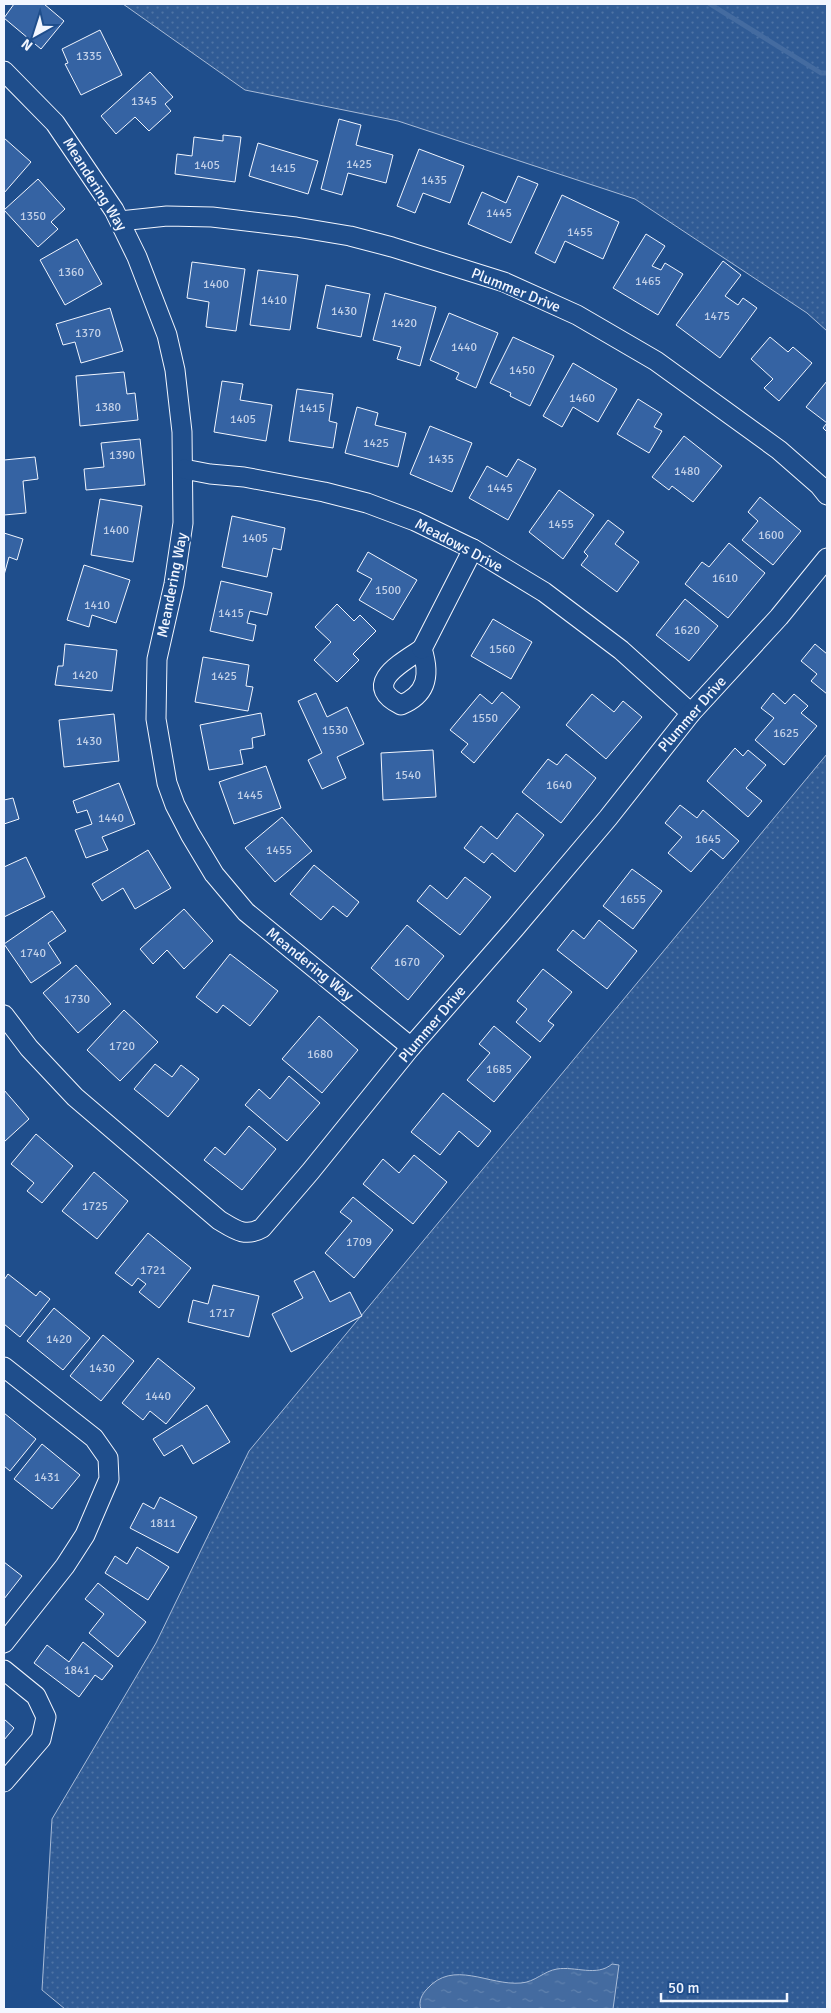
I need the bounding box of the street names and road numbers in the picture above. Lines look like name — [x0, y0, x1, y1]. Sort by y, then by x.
street label: Meandering Way — [59, 134, 131, 234]
street label: Plummer Drive — [469, 264, 563, 316]
street label: Meadows Drive — [412, 514, 506, 576]
street label: Meandering Way — [153, 531, 191, 639]
street label: Plummer Drive — [654, 672, 730, 756]
street label: Meandering Way — [263, 923, 357, 1005]
street label: Plummer Drive — [395, 982, 469, 1066]

